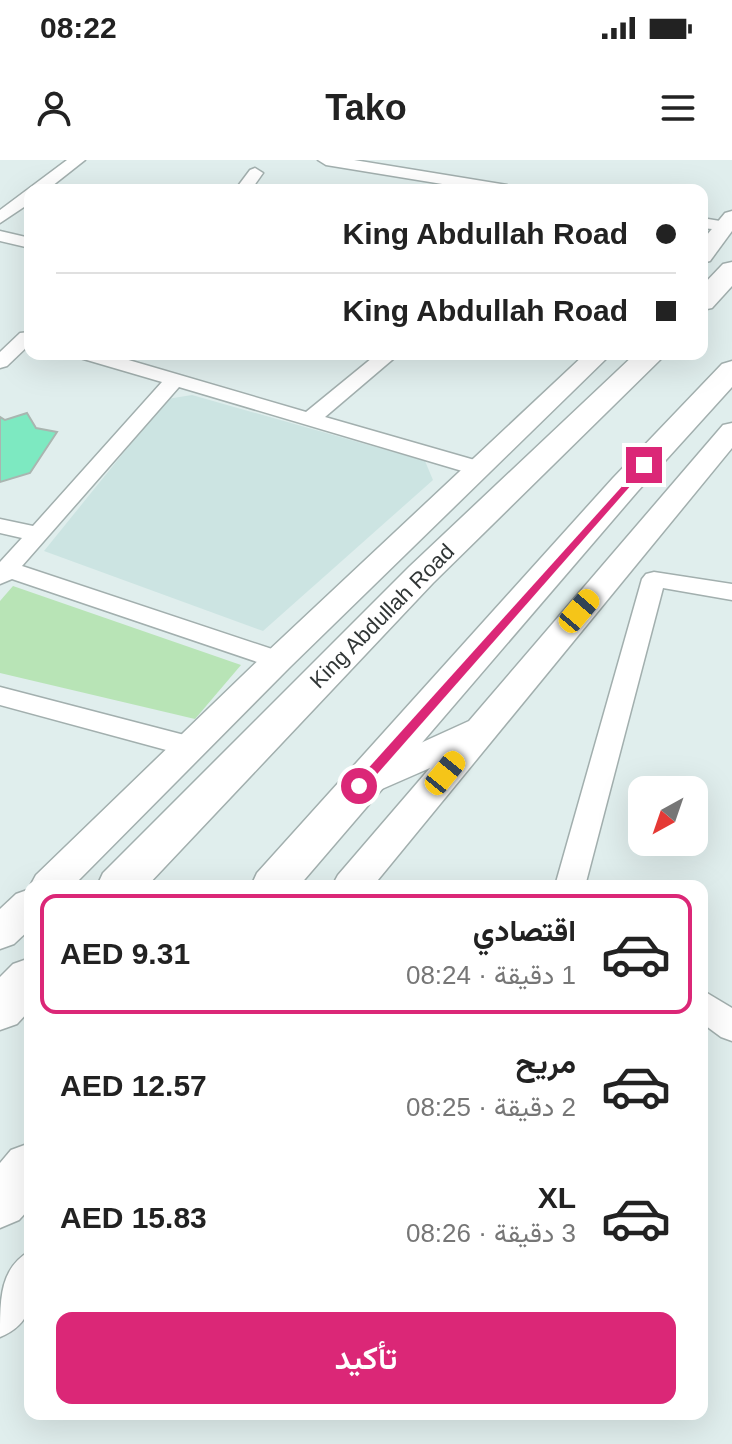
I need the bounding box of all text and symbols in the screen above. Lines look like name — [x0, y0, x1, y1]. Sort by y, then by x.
text: 08:22 — [40, 11, 117, 44]
icon: person — [32, 86, 76, 130]
icon: menu — [656, 86, 700, 130]
text: Tako — [325, 87, 407, 128]
text: King Abdullah Road — [342, 217, 628, 250]
text: King Abdullah Road — [342, 294, 628, 327]
route end — [626, 447, 662, 483]
street label: King Abdullah Road — [305, 539, 459, 693]
car — [554, 585, 604, 637]
car — [421, 747, 469, 799]
route start — [341, 768, 377, 804]
north arrow — [628, 776, 708, 856]
map controls — [628, 776, 708, 856]
text: اقتصادي — [473, 914, 576, 947]
icon: car — [600, 918, 672, 990]
text: AED 9.31 — [60, 937, 190, 970]
text: 1 دقيقة · 08:24 — [406, 960, 576, 990]
text: مريح — [516, 1046, 576, 1079]
icon: car — [600, 1050, 672, 1122]
text: AED 12.57 — [60, 1069, 207, 1102]
text: 2 دقيقة · 08:25 — [406, 1092, 576, 1122]
text: XL — [538, 1181, 576, 1214]
icon: car — [600, 1182, 672, 1254]
text: AED 15.83 — [60, 1201, 207, 1234]
text: 3 دقيقة · 08:26 — [406, 1218, 576, 1248]
button: تأكيد — [56, 1312, 676, 1404]

